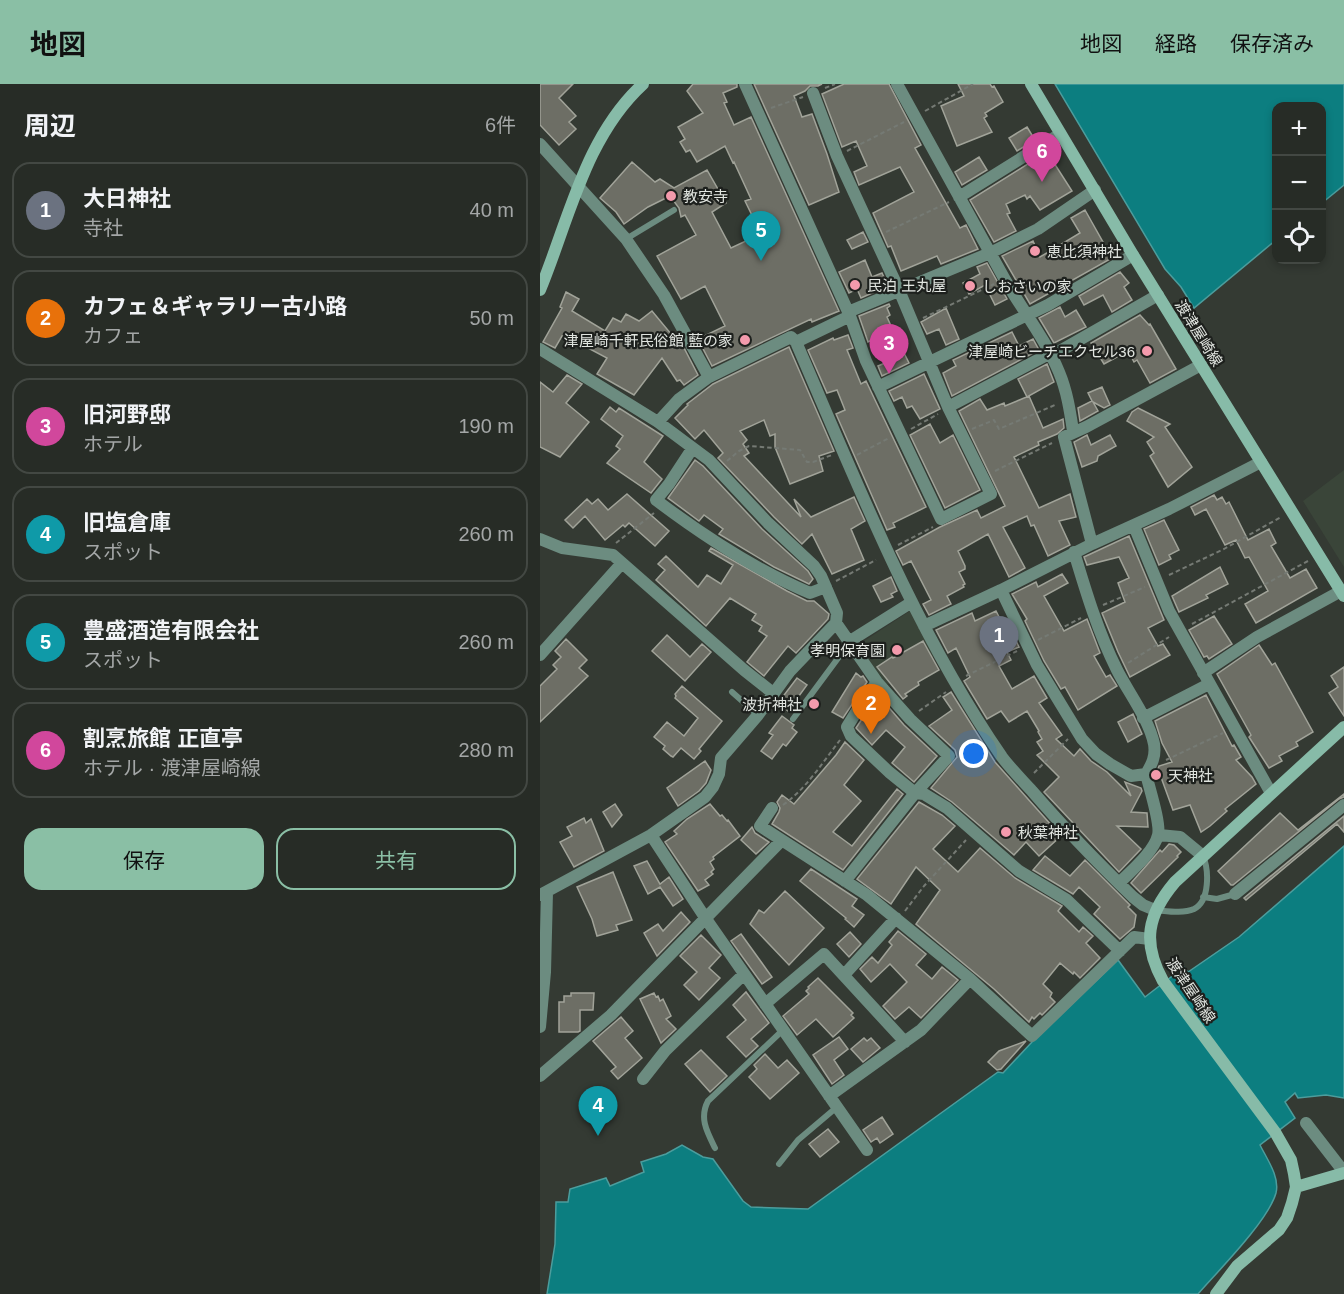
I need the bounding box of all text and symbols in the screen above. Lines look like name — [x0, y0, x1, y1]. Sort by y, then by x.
text: 地図 — [30, 29, 86, 60]
text: 地図 — [1080, 32, 1122, 55]
text: 経路 — [1155, 32, 1197, 55]
text: 保存済み — [1230, 32, 1314, 55]
map controls — [1272, 102, 1326, 264]
button: + — [1272, 102, 1326, 156]
text: 周辺 — [24, 111, 76, 141]
text: 6件 — [485, 114, 516, 136]
pin: 6 — [1022, 132, 1062, 182]
button: − — [1272, 156, 1326, 210]
text: 大日神社 — [83, 186, 171, 211]
place label: 教安寺 — [683, 188, 728, 205]
marker: 教安寺 — [664, 189, 678, 203]
text: 1 — [40, 199, 51, 221]
text: 40 m — [470, 199, 514, 221]
button: locate — [1272, 210, 1326, 264]
pin: 5 — [742, 212, 780, 261]
text: 寺社 — [83, 217, 123, 239]
place label: 恵比須神社 — [1047, 243, 1122, 260]
marker: 恵比須神社 — [1028, 244, 1042, 258]
place label: 民泊 王丸屋 — [867, 277, 946, 294]
marker: 民泊 王丸屋 — [848, 278, 862, 292]
place label: しおさいの家 — [982, 278, 1072, 295]
marker: しおさいの家 — [963, 279, 977, 293]
text: カフェ＆ギャラリー古小路 — [83, 294, 347, 319]
street label: 渡津屋崎線 — [1172, 297, 1226, 369]
text: 2 — [40, 307, 51, 329]
text: 50 m — [470, 307, 514, 329]
pin: 3 — [870, 324, 908, 374]
text: カフェ — [83, 325, 143, 347]
place label: 津屋崎千軒民俗館 藍の家 — [564, 332, 733, 349]
marker: 津屋崎千軒民俗館 藍の家 — [738, 333, 752, 347]
place label: 津屋崎ビーチエクセル36 — [968, 343, 1135, 360]
marker: 津屋崎ビーチエクセル36 — [1140, 344, 1154, 358]
text: 旧河野邸 — [83, 402, 171, 427]
text: 3 — [40, 415, 51, 437]
text: 190 m — [458, 415, 514, 437]
text: ホテル — [83, 433, 143, 455]
text: 旧塩倉庫 — [83, 510, 171, 535]
text: 4 — [40, 523, 51, 545]
text: 260 m — [458, 523, 514, 545]
text: スポット — [83, 541, 163, 563]
pin: 1 — [980, 616, 1018, 666]
text: 豊盛酒造有限会社 — [83, 618, 259, 643]
text: 5 — [40, 631, 51, 653]
text: 260 m — [458, 631, 514, 653]
place label: 孝明保育園 — [810, 642, 885, 659]
marker: 孝明保育園 — [890, 643, 904, 657]
text: スポット — [83, 649, 163, 671]
pin: 2 — [852, 684, 890, 734]
place label: 波折神社 — [742, 696, 802, 713]
marker: 波折神社 — [807, 697, 821, 711]
text: 割烹旅館 正直亭 — [83, 726, 243, 751]
text: 6 — [40, 739, 51, 761]
text: 280 m — [458, 739, 514, 761]
your location — [959, 739, 988, 768]
text: ホテル · 渡津屋崎線 — [83, 757, 261, 779]
place label: 天神社 — [1168, 767, 1213, 784]
marker: 天神社 — [1149, 768, 1163, 782]
place label: 秋葉神社 — [1018, 824, 1078, 841]
marker: 秋葉神社 — [999, 825, 1013, 839]
button: 保存 — [24, 828, 264, 890]
button: 共有 — [276, 828, 516, 890]
street label: 渡津屋崎線 — [1163, 954, 1219, 1026]
pin: 4 — [578, 1086, 618, 1136]

